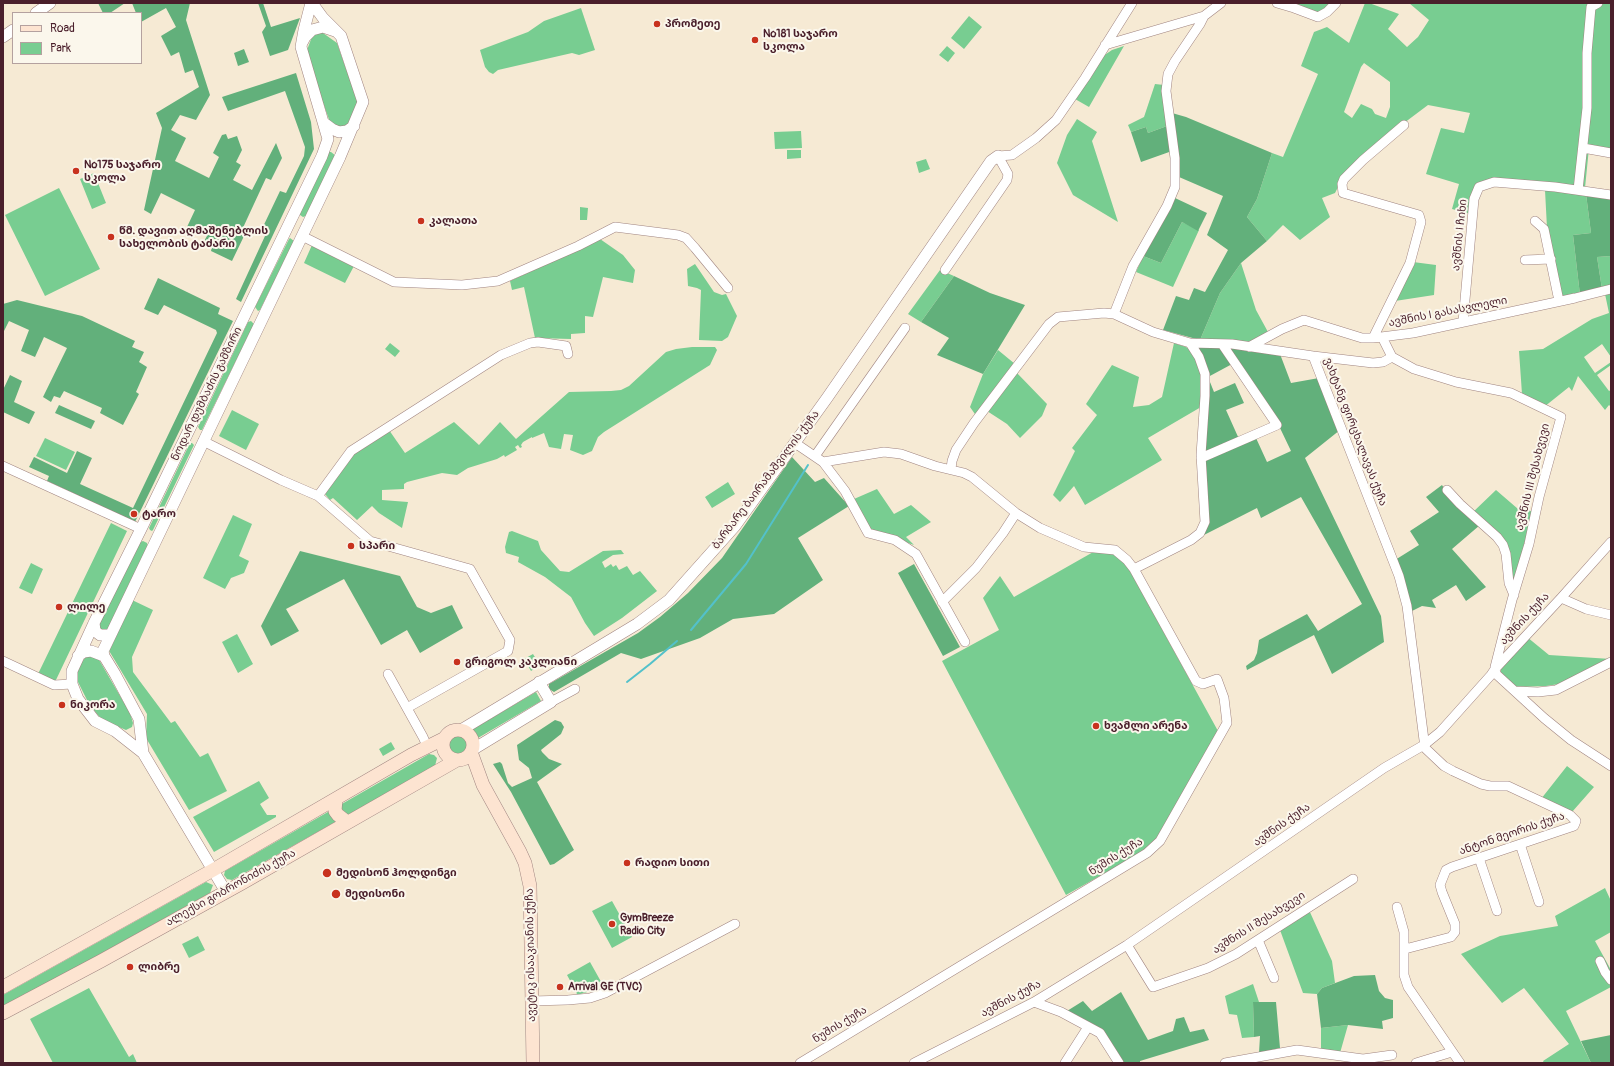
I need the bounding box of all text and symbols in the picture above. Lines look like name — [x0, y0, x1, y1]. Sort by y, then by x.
legend — [12, 12, 142, 64]
place label: პრომეთე — [665, 17, 720, 31]
marker: პრომეთე — [652, 19, 662, 29]
text: Road — [50, 21, 75, 36]
place label: №181 საჯარო სკოლა — [763, 27, 838, 53]
marker: №181 საჯარო სკოლა — [750, 35, 760, 45]
text: Park — [50, 41, 71, 56]
place label: №175 საჯარო სკოლა — [84, 158, 161, 184]
marker: №175 საჯარო სკოლა — [71, 166, 81, 176]
street label: ავშნის I ჩიხი — [1450, 198, 1470, 272]
place label: კალათა — [429, 214, 477, 228]
marker: კალათა — [416, 216, 426, 226]
place label: წმ. დავით აღმაშენებლის სახელობის ტაძარი — [119, 224, 268, 250]
marker: წმ. დავით აღმაშენებლის სახელობის ტაძარი — [106, 232, 116, 242]
street label: ავშნის I გასასვლელი — [1388, 294, 1508, 330]
street label: ნოდარ დუმბაძის გამზირი — [169, 325, 245, 463]
street label: ვახტანგ ფირცხალავას ქუჩა — [1321, 356, 1389, 508]
street label: ბარბარე ბაირამაშვილის ქუჩა — [709, 408, 823, 552]
street label: ავშნის III შესახვევი — [1513, 422, 1553, 532]
place label: ტარო — [142, 507, 176, 521]
marker: ტარო — [129, 509, 139, 519]
place label: სპარი — [359, 539, 395, 553]
marker: სპარი — [346, 541, 356, 551]
street label: ავშნის ქუჩა — [1498, 590, 1552, 648]
place label: ლილე — [67, 600, 105, 614]
marker: ლილე — [54, 602, 64, 612]
place label: გრიგოლ კაკლიანი — [465, 655, 577, 669]
marker: გრიგოლ კაკლიანი — [452, 657, 462, 667]
place label: ნიკორა — [70, 698, 115, 712]
marker: ნიკორა — [57, 700, 67, 710]
place label: ხვამლი არენა — [1104, 719, 1188, 733]
marker: ხვამლი არენა — [1091, 721, 1101, 731]
street label: ავშნის ქუჩა — [1251, 801, 1313, 849]
street label: ანტონ მეორის ქუჩა — [1458, 810, 1566, 858]
street label: ნუშის ქუჩა — [1087, 835, 1145, 879]
street label: ალექსი გობრონიძის ქუჩა — [164, 847, 298, 929]
place label: რადიო სითი — [635, 856, 710, 870]
marker: რადიო სითი — [622, 858, 632, 868]
place label: მედისონ ჰოლდინგი — [336, 866, 457, 880]
marker: მედისონ ჰოლდინგი — [321, 867, 333, 879]
place label: მედისონი — [345, 887, 405, 901]
marker: მედისონი — [330, 888, 342, 900]
street label: ავეტიკ ისააკიანის ქუჩა — [523, 888, 539, 1022]
street label: ავშნის II შესახვევი — [1210, 889, 1308, 957]
place label: GymBreeze Radio City — [620, 911, 674, 937]
marker: GymBreeze Radio City — [607, 919, 617, 929]
place label: ლიბრე — [138, 960, 180, 974]
marker: ლიბრე — [125, 962, 135, 972]
street label: ავშნის ქუჩა — [979, 978, 1043, 1020]
place label: Arrival GE (TVC) — [568, 980, 643, 994]
marker: Arrival GE (TVC) — [555, 982, 565, 992]
street label: ნუშის ქუჩა — [811, 1004, 869, 1046]

